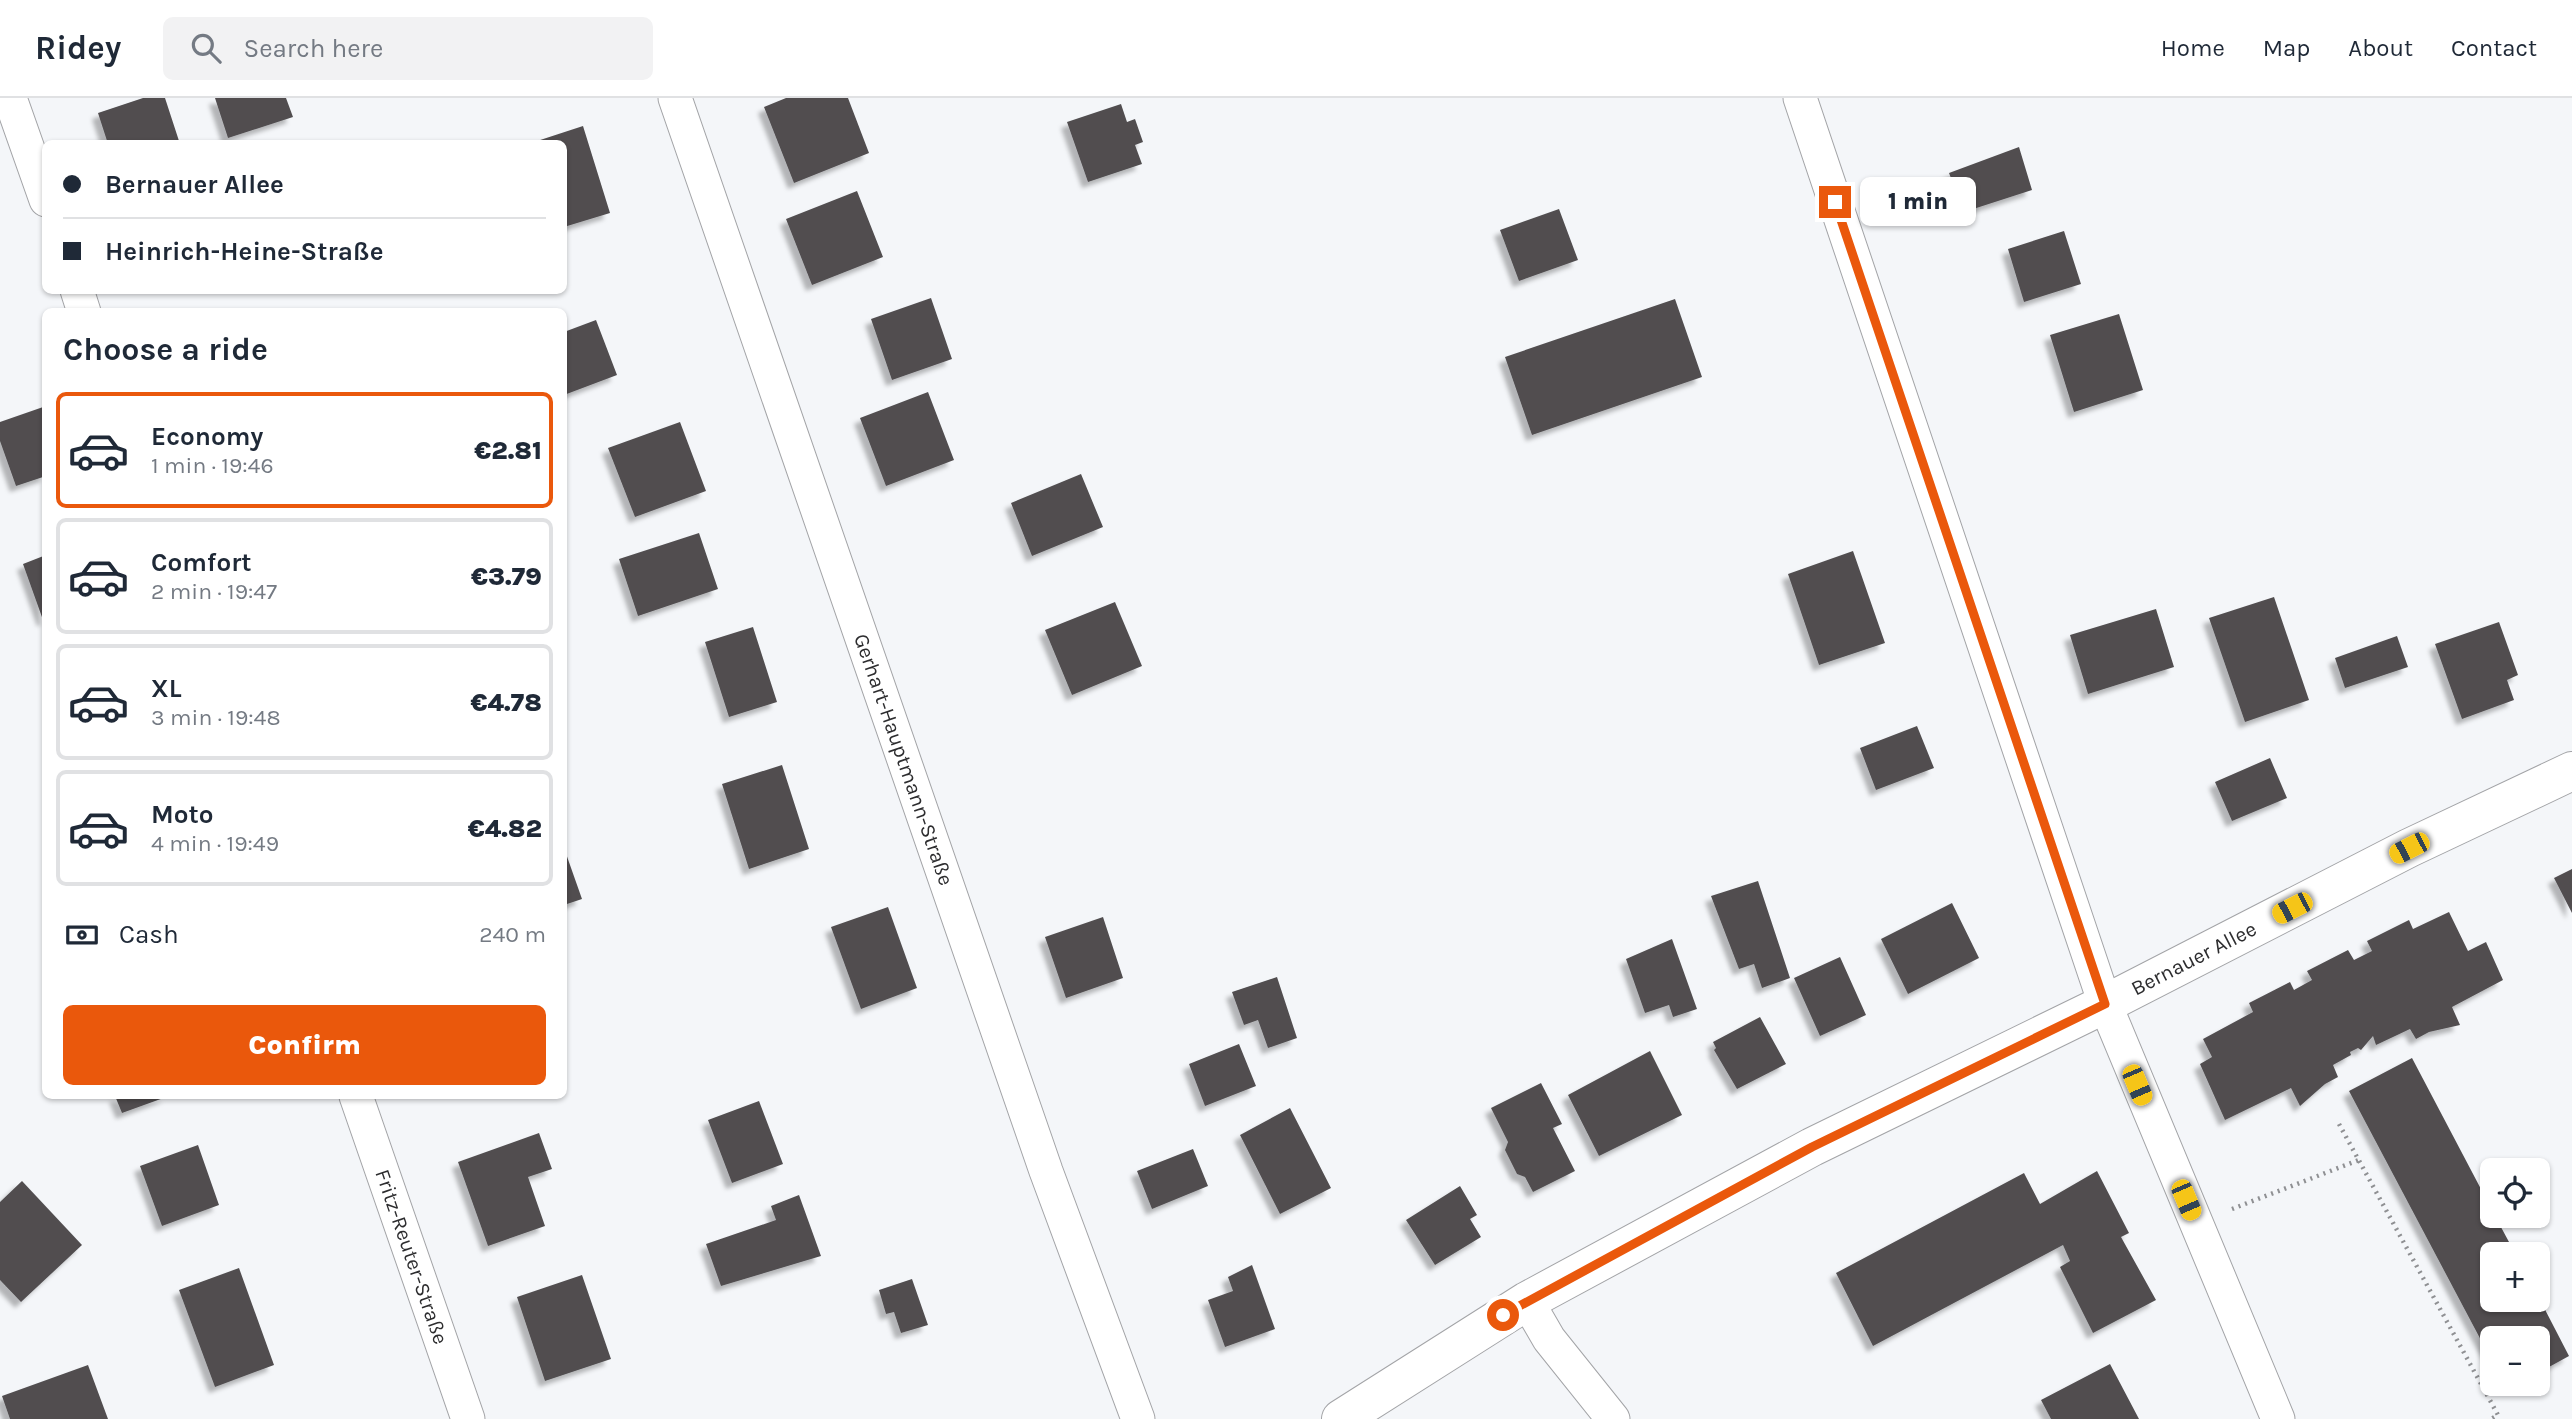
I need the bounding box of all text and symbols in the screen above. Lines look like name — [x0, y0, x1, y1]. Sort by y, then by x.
search box — [163, 17, 653, 80]
text: Ridey — [35, 29, 121, 67]
icon: search — [187, 29, 225, 67]
text: Search here — [243, 33, 383, 64]
text: Home — [2161, 34, 2225, 62]
text: Map — [2263, 34, 2310, 62]
text: About — [2348, 34, 2413, 62]
text: Contact — [2451, 34, 2537, 62]
text: Bernauer Allee — [105, 169, 284, 200]
callout: 1 min — [1860, 178, 1975, 226]
route end — [1819, 186, 1851, 218]
text: 1 min — [1888, 188, 1948, 215]
text: Heinrich-Heine-Straße — [105, 236, 384, 267]
text: Choose a ride — [63, 331, 268, 368]
icon: car — [67, 419, 130, 482]
text: Economy — [151, 421, 263, 452]
text: €2.81 — [474, 435, 542, 466]
text: 1 min · 19:46 — [151, 452, 274, 479]
icon: car — [67, 545, 130, 608]
text: Comfort — [151, 547, 252, 578]
text: €3.79 — [471, 561, 542, 592]
text: 2 min · 19:47 — [151, 578, 277, 605]
street label: Gerhart-Hauptmann-Straße — [849, 630, 958, 889]
icon: car — [67, 671, 130, 734]
text: XL — [151, 673, 182, 704]
text: €4.78 — [471, 687, 542, 718]
text: 3 min · 19:48 — [151, 704, 281, 731]
icon: car — [67, 797, 130, 860]
text: Moto — [151, 799, 213, 830]
text: €4.82 — [468, 813, 542, 844]
car — [2386, 829, 2433, 867]
text: 4 min · 19:49 — [151, 830, 279, 857]
car — [2269, 889, 2316, 927]
icon: cash — [63, 916, 101, 954]
street label: Bernauer Allee — [2127, 916, 2260, 1000]
text: Cash — [119, 919, 179, 950]
text: 240 m — [479, 921, 546, 948]
button: Confirm — [63, 1005, 546, 1085]
car — [2120, 1062, 2155, 1108]
map controls — [2480, 1158, 2550, 1396]
button: locate — [2480, 1158, 2550, 1228]
street label: Fritz-Reuter-Straße — [370, 1166, 453, 1347]
car — [2169, 1177, 2204, 1223]
button: + — [2480, 1242, 2550, 1312]
route start — [1487, 1299, 1519, 1331]
button: − — [2480, 1326, 2550, 1396]

